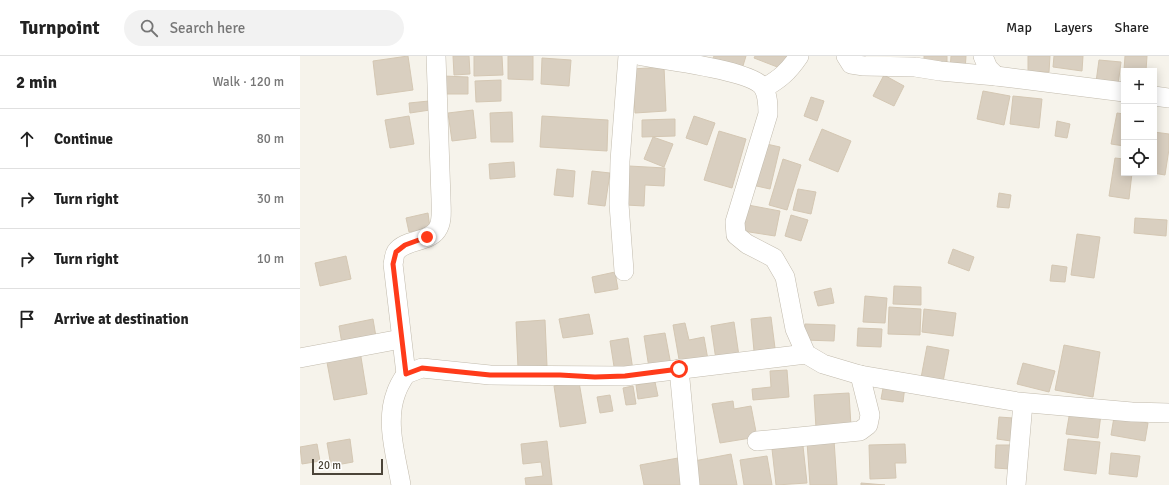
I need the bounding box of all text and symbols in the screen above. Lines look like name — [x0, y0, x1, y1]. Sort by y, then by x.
search box — [124, 10, 404, 46]
text: Turnpoint — [20, 16, 100, 40]
icon: search — [138, 17, 160, 39]
text: Search here — [170, 19, 245, 37]
text: Map — [1006, 19, 1032, 36]
text: Layers — [1054, 19, 1093, 36]
text: Share — [1115, 19, 1149, 36]
map controls — [1121, 68, 1157, 176]
button: + — [1121, 68, 1157, 104]
text: 2 min — [16, 72, 57, 93]
text: Walk · 120 m — [213, 74, 284, 90]
button: − — [1121, 104, 1157, 140]
icon: ahead — [16, 128, 38, 150]
text: Continue — [54, 130, 113, 148]
text: 80 m — [257, 131, 284, 147]
button: locate — [1121, 140, 1157, 176]
icon: right — [16, 188, 38, 210]
text: Turn right — [54, 190, 119, 208]
text: 30 m — [257, 191, 284, 207]
route end — [418, 228, 436, 246]
icon: right — [16, 248, 38, 270]
text: Turn right — [54, 250, 119, 268]
text: 10 m — [257, 251, 284, 267]
icon: arrive — [16, 308, 38, 330]
text: Arrive at destination — [54, 310, 189, 328]
route start — [670, 360, 688, 378]
scale bar — [312, 457, 383, 476]
text: 20 m — [318, 459, 341, 472]

